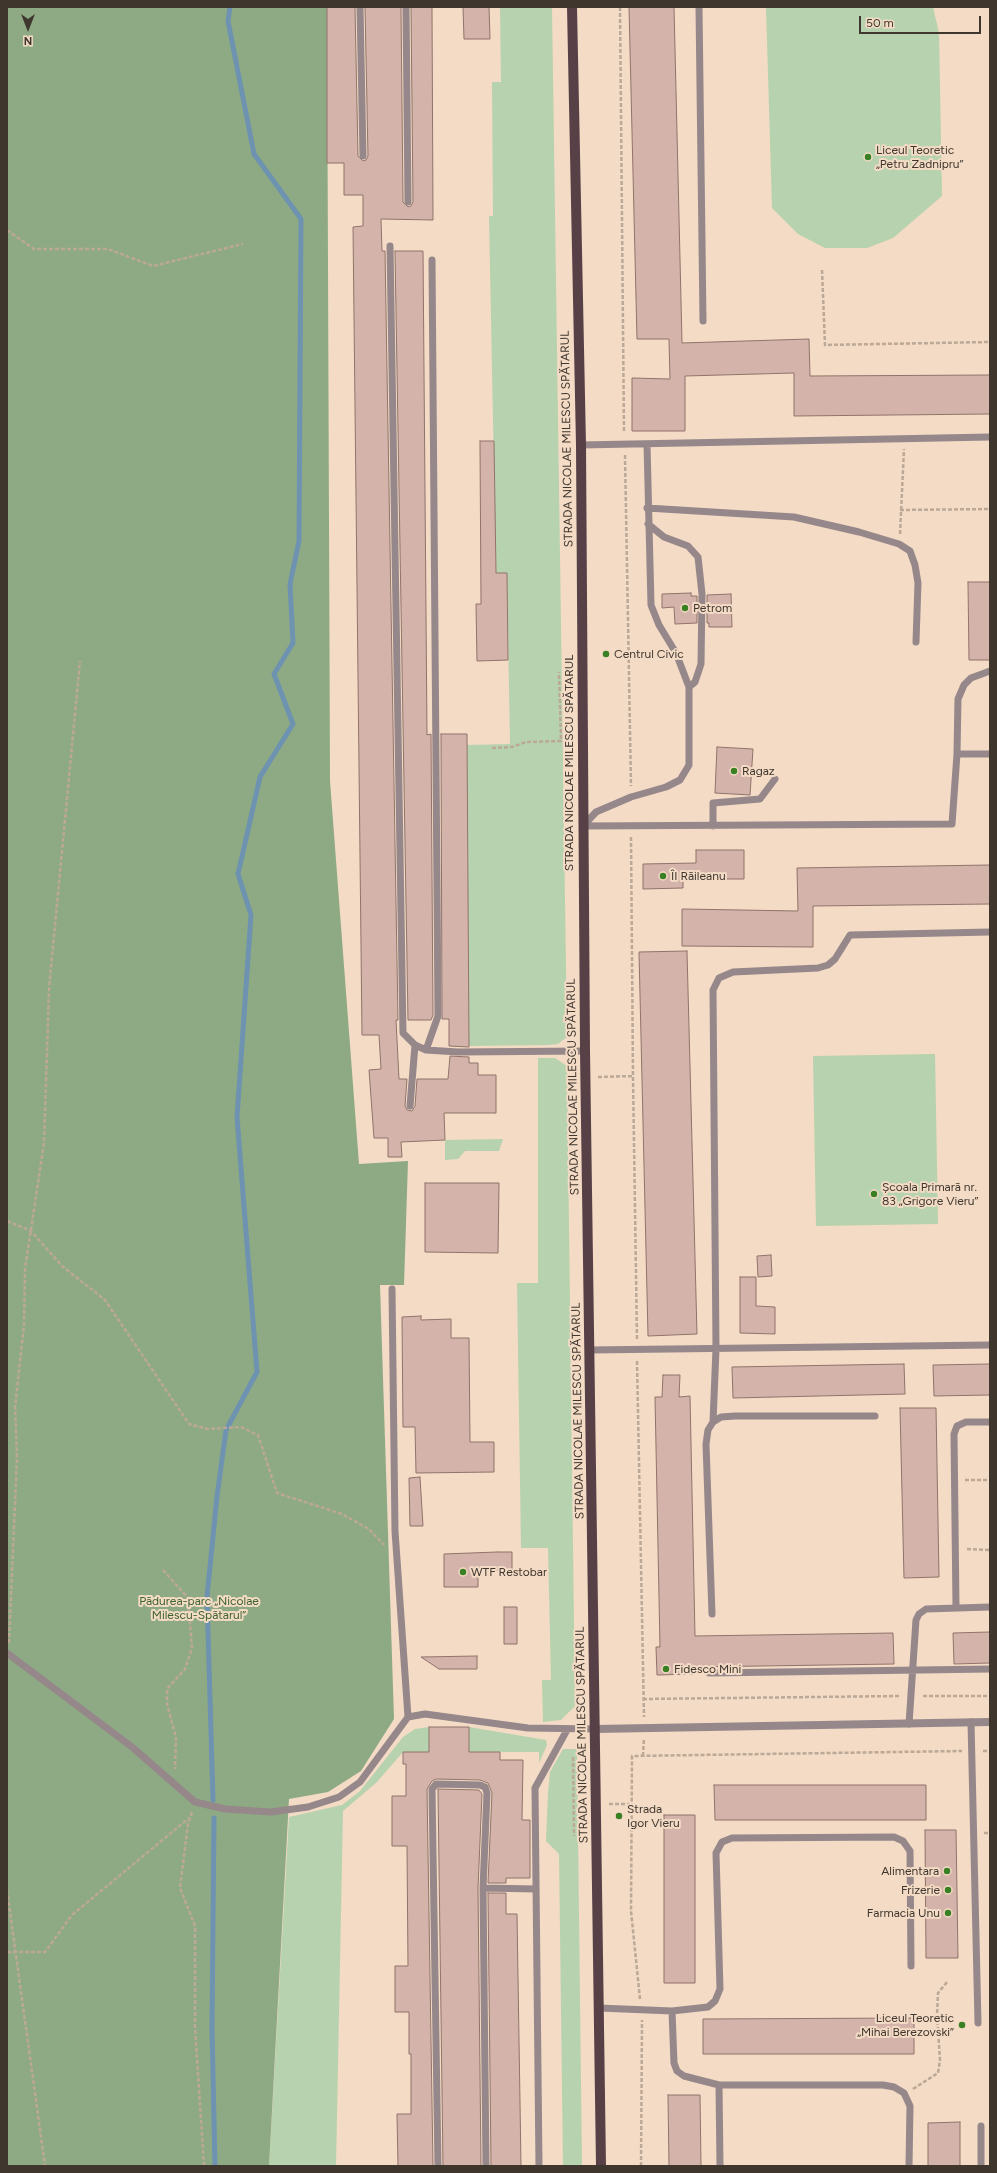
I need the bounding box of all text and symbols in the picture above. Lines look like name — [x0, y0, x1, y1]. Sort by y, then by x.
north arrow — [8, 8, 48, 48]
scale bar — [861, 8, 983, 34]
text: 50 m — [866, 16, 894, 30]
text: N — [24, 34, 32, 47]
place label: Liceul Teoretic „Petru Zadnipru” — [876, 143, 964, 171]
marker: Liceul Teoretic „Petru Zadnipru” — [863, 152, 873, 162]
street label: STRADA NICOLAE MILESCU SPĂTARUL — [558, 331, 576, 547]
place label: Petrom — [693, 601, 732, 615]
marker: Petrom — [680, 603, 690, 613]
place label: Centrul Civic — [614, 647, 684, 661]
marker: Centrul Civic — [601, 649, 611, 659]
street label: STRADA NICOLAE MILESCU SPĂTARUL — [562, 655, 576, 871]
place label: Ragaz — [742, 764, 775, 778]
marker: Ragaz — [729, 766, 739, 776]
place label: ÎI Răileanu — [671, 869, 726, 883]
marker: ÎI Răileanu — [658, 871, 668, 881]
street label: STRADA NICOLAE MILESCU SPĂTARUL — [564, 979, 582, 1195]
place label: Școala Primară nr. 83 „Grigore Vieru” — [882, 1180, 979, 1208]
marker: Școala Primară nr. 83 „Grigore Vieru” — [869, 1189, 879, 1199]
street label: STRADA NICOLAE MILESCU SPĂTARUL — [569, 1303, 587, 1519]
place label: WTF Restobar — [471, 1565, 547, 1579]
marker: WTF Restobar — [458, 1567, 468, 1577]
park label: Pădurea-parc „Nicolae Milescu-Spătarul” — [139, 1594, 259, 1622]
street label: STRADA NICOLAE MILESCU SPĂTARUL — [573, 1627, 591, 1843]
place label: Fidesco Mini — [674, 1662, 741, 1676]
marker: Fidesco Mini — [661, 1664, 671, 1674]
place label: Strada Igor Vieru — [627, 1802, 680, 1830]
marker: Strada Igor Vieru — [614, 1811, 624, 1821]
place label: Alimentara — [881, 1864, 939, 1878]
marker: Alimentara — [942, 1866, 952, 1876]
place label: Frizerie — [901, 1883, 940, 1897]
marker: Frizerie — [943, 1885, 953, 1895]
place label: Farmacia Unu — [867, 1906, 940, 1920]
marker: Farmacia Unu — [943, 1908, 953, 1918]
place label: Liceul Teoretic „Mihai Berezovski” — [857, 2011, 954, 2039]
marker: Liceul Teoretic „Mihai Berezovski” — [957, 2020, 967, 2030]

